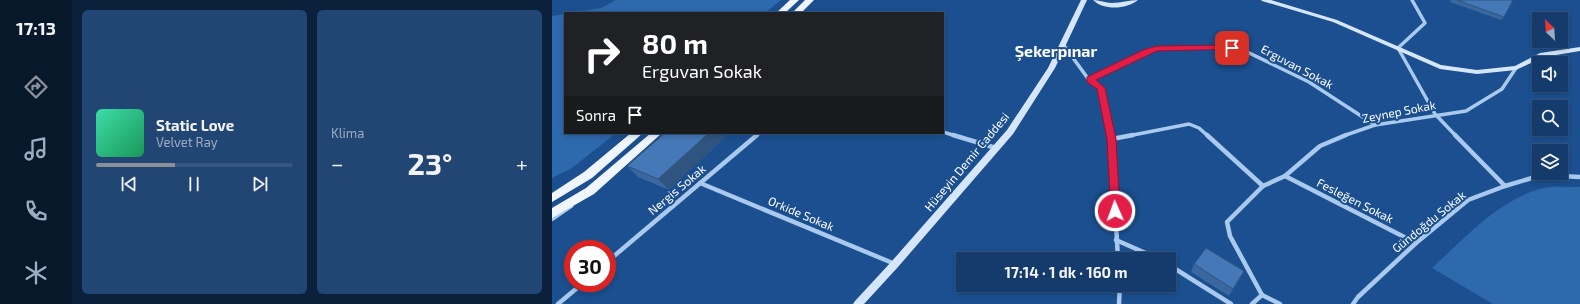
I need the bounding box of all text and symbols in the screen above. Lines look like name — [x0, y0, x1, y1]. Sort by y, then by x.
north arrow — [1532, 12, 1568, 48]
map controls — [1532, 12, 1568, 180]
text: 17:13 — [16, 17, 56, 39]
text: 80 m — [642, 26, 708, 60]
icon: right — [576, 28, 628, 80]
pin — [1215, 31, 1249, 65]
icon: arrive — [1221, 37, 1243, 59]
district label: Şekerpınar — [1015, 41, 1097, 62]
street label: Erguvan Sokak — [1259, 41, 1336, 91]
button: sound — [1532, 56, 1568, 92]
text: Erguvan Sokak — [642, 60, 762, 82]
icon: directions — [22, 73, 50, 101]
street label: Zeynep Sokak — [1361, 97, 1437, 125]
button: search — [1532, 100, 1568, 136]
icon: arrive — [624, 104, 646, 126]
text: Sonra — [576, 106, 616, 124]
street label: Hüseyin Demir Caddesi — [921, 109, 1012, 213]
text: Static Love — [156, 116, 234, 134]
text: Klima — [331, 125, 364, 141]
text: Velvet Ray — [156, 134, 218, 150]
icon: music — [22, 135, 50, 163]
button: layers — [1532, 144, 1568, 180]
text: 23° — [407, 145, 452, 181]
text: − — [331, 150, 344, 176]
text: + — [516, 150, 528, 176]
street label: Nergis Sokak — [645, 161, 708, 217]
icon: previous — [118, 173, 140, 195]
icon: pause — [183, 173, 205, 195]
icon: next — [249, 173, 271, 195]
street label: Fesleğen Sokak — [1315, 175, 1396, 225]
street label: Gündoğdu Sokak — [1389, 187, 1468, 255]
position arrow — [1094, 190, 1136, 232]
street label: Orkide Sokak — [766, 193, 836, 233]
icon: phone — [22, 197, 50, 225]
speed limit sign: 30 — [564, 240, 616, 292]
icon: climate — [22, 259, 50, 287]
text: 17:14 · 1 dk · 160 m — [1004, 263, 1128, 281]

